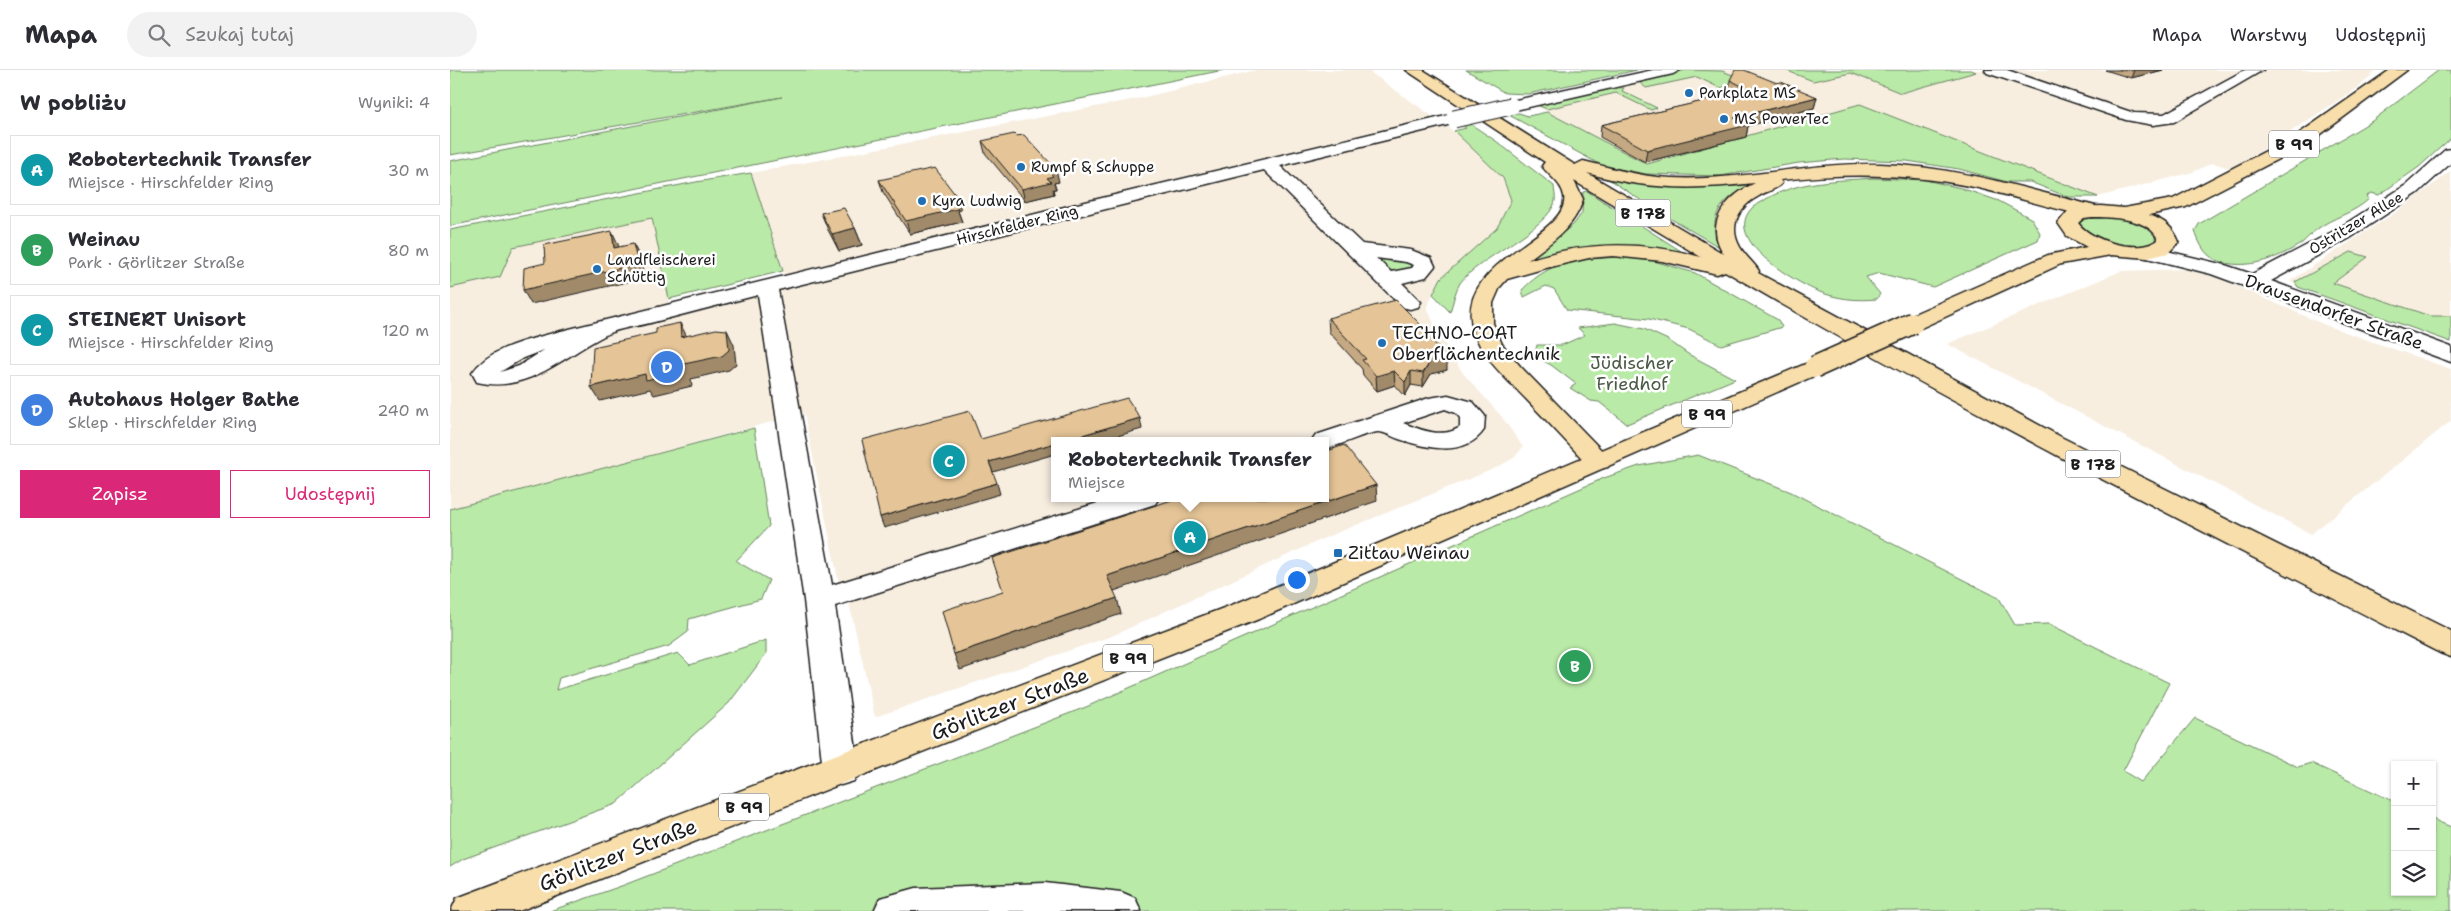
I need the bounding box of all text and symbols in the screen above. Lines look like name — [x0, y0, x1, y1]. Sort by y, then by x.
search box — [127, 12, 477, 57]
text: Mapa — [25, 19, 97, 51]
icon: search — [145, 21, 173, 49]
text: Szukaj tutaj — [185, 22, 294, 47]
text: Mapa — [2152, 23, 2202, 47]
text: Warstwy — [2230, 23, 2307, 47]
text: Udostępnij — [2335, 23, 2426, 47]
place label: Parkplatz MS — [1699, 83, 1796, 103]
marker: Parkplatz MS — [1683, 87, 1695, 99]
text: W pobliżu — [20, 89, 127, 117]
text: Wyniki: 4 — [358, 92, 430, 113]
place label: MS PowerTec — [1734, 109, 1829, 129]
marker: MS PowerTec — [1718, 113, 1730, 125]
road number: B 99 — [2269, 131, 2319, 158]
text: Robotertechnik Transfer — [68, 147, 312, 172]
place label: Rumpf & Schuppe — [1031, 157, 1155, 177]
text: A — [31, 160, 43, 181]
text: 30 m — [388, 160, 429, 181]
marker: Rumpf & Schuppe — [1015, 161, 1027, 173]
text: Miejsce · Hirschfelder Ring — [68, 172, 274, 193]
street label: Ostritzer Allee — [2305, 187, 2407, 259]
place label: Kyra Ludwig — [932, 191, 1022, 211]
marker: Kyra Ludwig — [916, 195, 928, 207]
street label: Hirschfelder Ring — [954, 200, 1080, 250]
road number: B 178 — [1616, 200, 1670, 226]
text: Weinau — [68, 227, 140, 252]
text: B — [32, 240, 42, 261]
text: 80 m — [388, 240, 429, 261]
place label: Landfleischerei Schüttig — [607, 250, 716, 287]
text: Park · Görlitzer Straße — [68, 252, 245, 273]
marker: Landfleischerei Schüttig — [591, 263, 603, 275]
street label: Drausendorfer Straße — [2242, 269, 2426, 355]
text: STEINERT Unisort — [68, 307, 246, 332]
text: C — [32, 320, 42, 341]
text: 120 m — [382, 320, 429, 341]
place label: TECHNO-COAT Oberflächentechnik — [1392, 321, 1560, 366]
text: Miejsce · Hirschfelder Ring — [68, 332, 274, 353]
marker: TECHNO-COAT Oberflächentechnik — [1376, 337, 1388, 349]
pin: D — [651, 348, 683, 386]
park label: Jüdischer Friedhof — [1590, 351, 1674, 396]
text: Autohaus Holger Bathe — [68, 387, 300, 412]
text: D — [31, 400, 43, 421]
text: 240 m — [377, 400, 429, 421]
road number: B 99 — [1682, 400, 1732, 428]
text: Sklep · Hirschfelder Ring — [68, 412, 257, 433]
popup — [1051, 437, 1329, 502]
pin: C — [933, 442, 965, 480]
text: Robotertechnik Transfer — [1068, 447, 1312, 472]
road number: B 178 — [2066, 450, 2120, 478]
button: Zapisz — [20, 470, 220, 518]
button: Udostępnij — [230, 470, 430, 518]
text: Miejsce — [1068, 472, 1125, 493]
pin: A — [1174, 518, 1206, 556]
place label: Zittau Weinau — [1348, 541, 1470, 565]
marker: Zittau Weinau — [1332, 547, 1344, 559]
your location — [1284, 567, 1310, 593]
road number: B 99 — [1103, 644, 1153, 672]
pin: B — [1559, 647, 1591, 685]
street label: Görlitzer Straße — [927, 661, 1093, 747]
map controls — [2391, 761, 2436, 896]
button: + — [2391, 761, 2436, 806]
road number: B 99 — [719, 794, 769, 820]
button: − — [2391, 806, 2436, 851]
street label: Görlitzer Straße — [535, 812, 701, 898]
button: layers — [2391, 851, 2436, 896]

